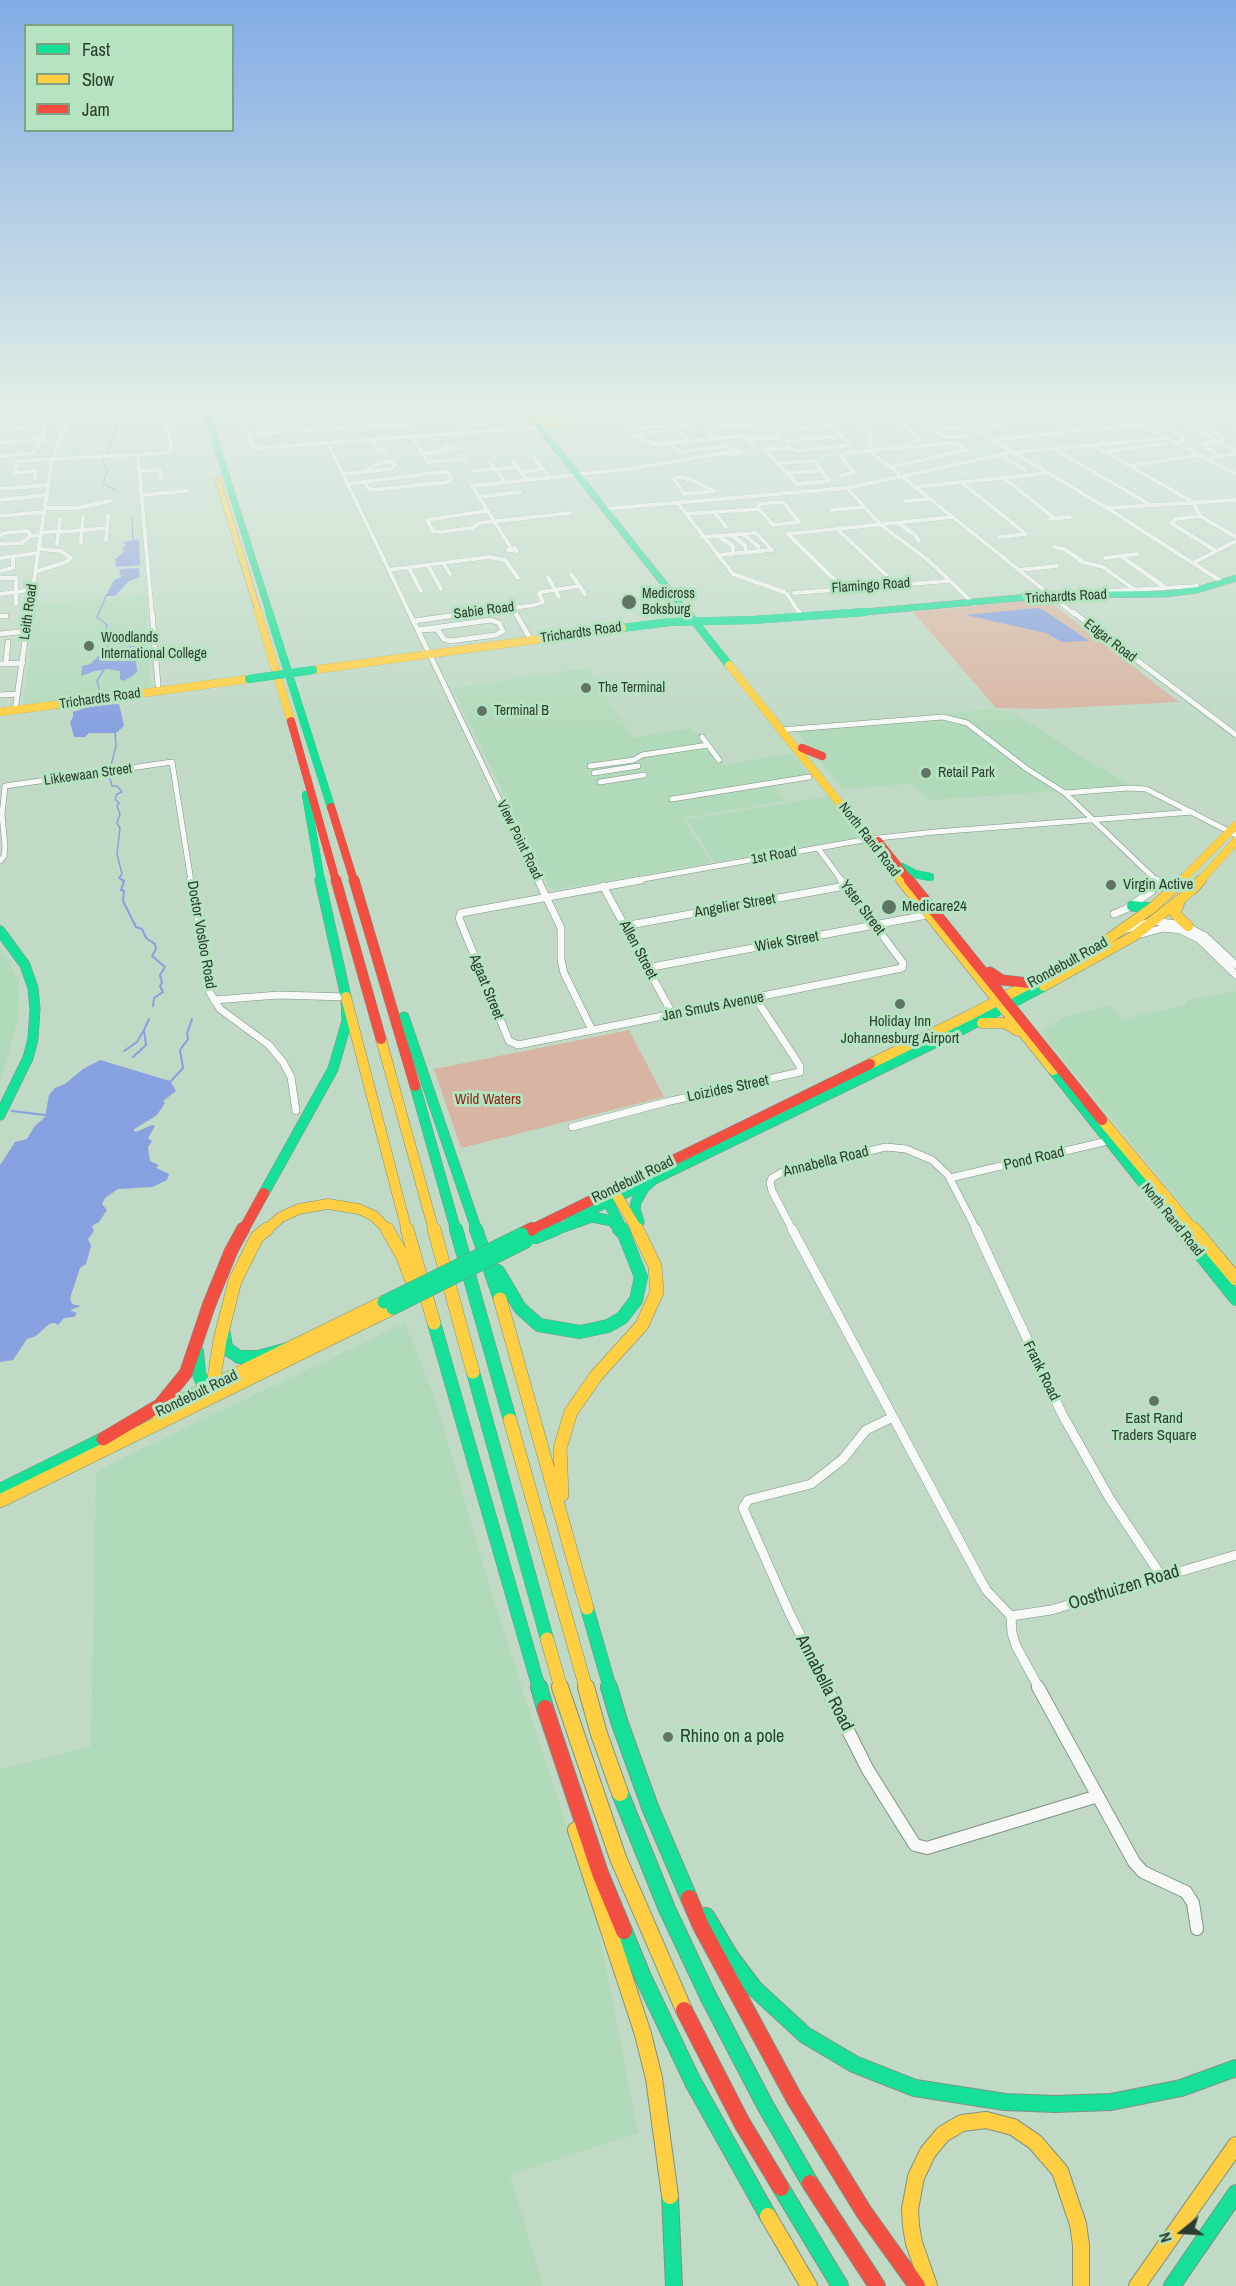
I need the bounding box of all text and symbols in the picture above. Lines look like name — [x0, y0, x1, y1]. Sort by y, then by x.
legend — [24, 24, 234, 132]
text: Fast — [82, 37, 110, 62]
text: Slow — [82, 67, 114, 92]
text: Jam — [82, 97, 110, 122]
street label: Flamingo Road — [831, 575, 911, 597]
street label: Leith Road — [17, 583, 41, 641]
place label: Medicross Boksburg — [642, 586, 695, 618]
street label: Trichardts Road — [1025, 586, 1107, 608]
marker: Medicross Boksburg — [620, 593, 638, 611]
street label: Sabie Road — [453, 599, 515, 623]
street label: Edgar Road — [1080, 616, 1140, 666]
street label: Trichardts Road — [539, 619, 623, 647]
place label: Woodlands International College — [101, 630, 207, 662]
marker: Woodlands International College — [82, 639, 96, 653]
place label: The Terminal — [598, 680, 665, 696]
marker: The Terminal — [579, 681, 593, 695]
street label: Trichardts Road — [58, 685, 142, 713]
place label: Terminal B — [494, 703, 549, 719]
marker: Terminal B — [475, 704, 489, 718]
street label: Likkewaan Street — [43, 761, 133, 789]
place label: Retail Park — [938, 765, 995, 781]
marker: Retail Park — [919, 766, 933, 780]
street label: View Point Road — [493, 798, 545, 882]
street label: North Rand Road — [835, 800, 903, 880]
street label: 1st Road — [750, 844, 798, 868]
place label: Virgin Active — [1123, 876, 1193, 894]
street label: Yster Street — [836, 877, 888, 939]
marker: Virgin Active — [1104, 878, 1118, 892]
street label: Doctor Vosloo Road — [183, 880, 219, 990]
street label: Angelier Street — [693, 890, 777, 922]
marker: Medicare24 — [880, 898, 898, 916]
place label: Medicare24 — [902, 898, 967, 916]
street label: Allen Street — [615, 918, 661, 982]
street label: Wiek Street — [754, 928, 820, 956]
street label: Rondebult Road — [1025, 934, 1111, 992]
street label: Agaat Street — [465, 952, 507, 1022]
street label: Jan Smuts Avenue — [661, 988, 765, 1026]
marker: Holiday Inn Johannesburg Airport — [893, 997, 907, 1011]
place label: Holiday Inn Johannesburg Airport — [841, 1013, 959, 1048]
street label: Loizides Street — [686, 1072, 770, 1106]
park label: Wild Waters — [455, 1091, 521, 1109]
street label: Annabella Road — [781, 1143, 871, 1181]
street label: Pond Road — [1002, 1143, 1066, 1175]
street label: Rondebult Road — [589, 1152, 677, 1208]
street label: North Rand Road — [1137, 1180, 1207, 1260]
street label: Frank Road — [1019, 1338, 1063, 1404]
street label: Rondebult Road — [153, 1366, 241, 1422]
marker: East Rand Traders Square — [1147, 1394, 1161, 1408]
place label: East Rand Traders Square — [1111, 1410, 1197, 1445]
street label: Oosthuizen Road — [1066, 1561, 1182, 1615]
street label: Annabella Road — [791, 1631, 857, 1735]
place label: Rhino on a pole — [680, 1726, 784, 1748]
marker: Rhino on a pole — [661, 1730, 675, 1744]
north arrow — [1152, 2202, 1212, 2262]
text: N — [1153, 2230, 1177, 2245]

